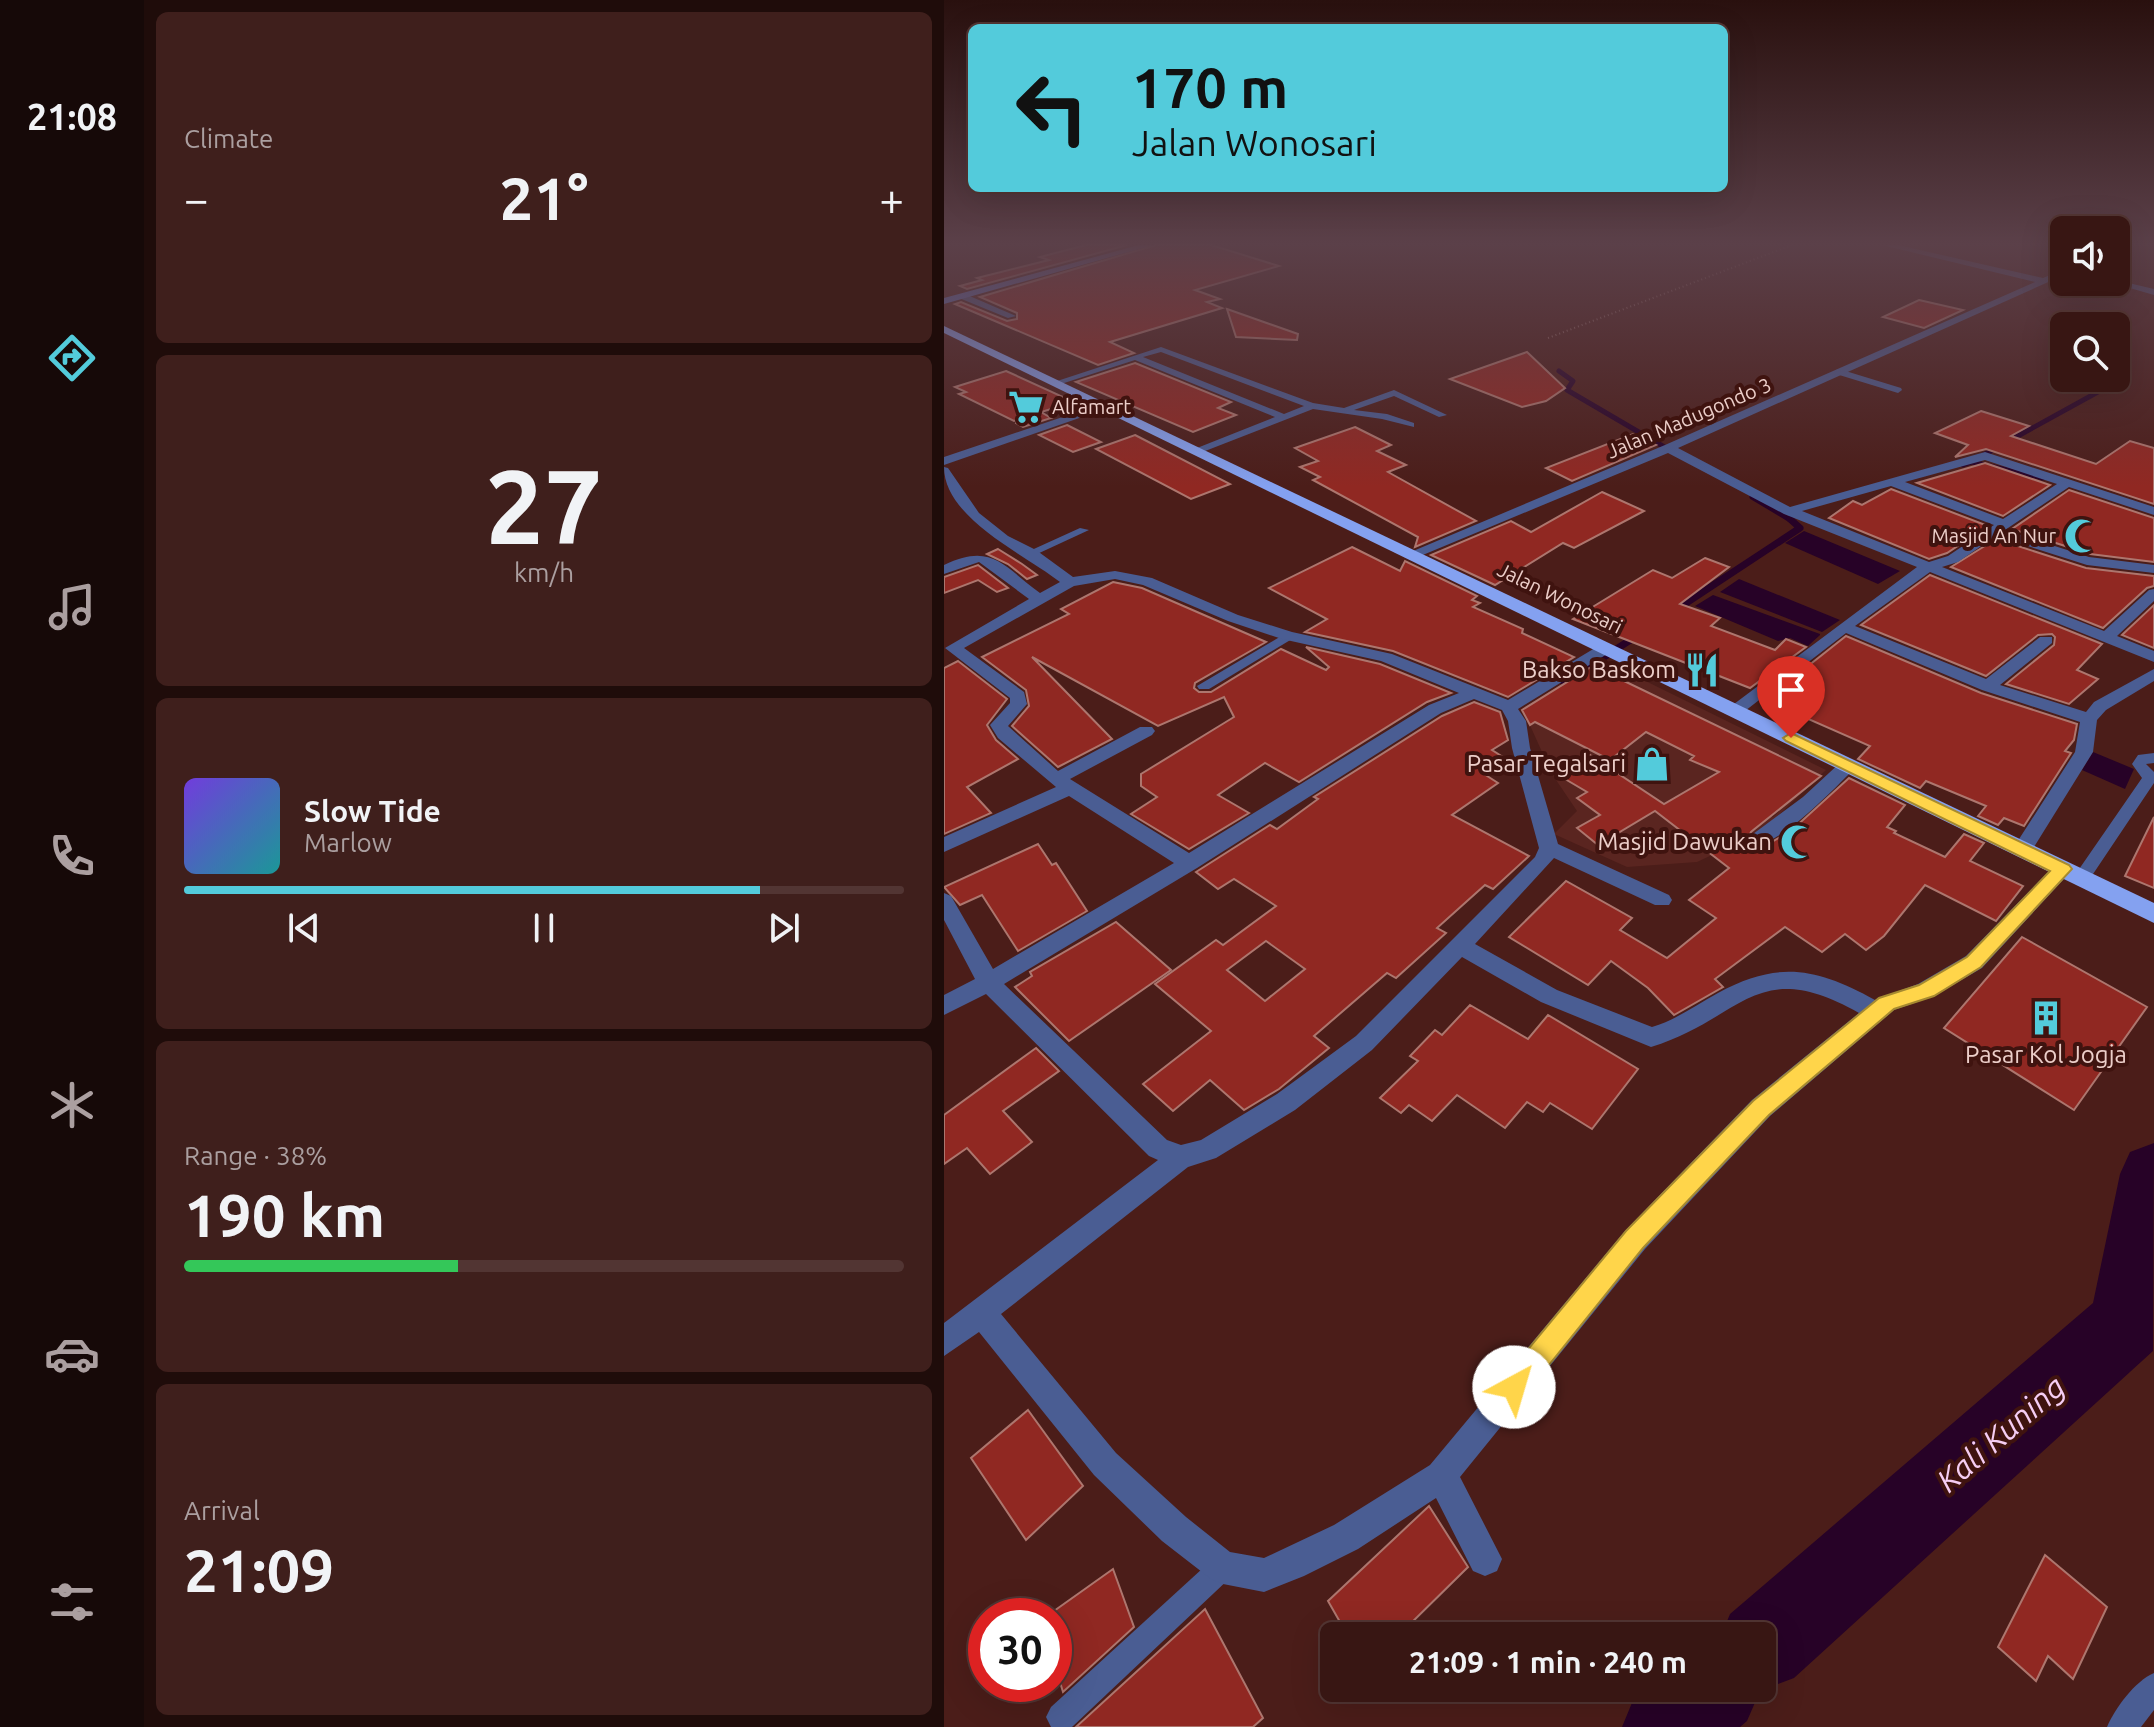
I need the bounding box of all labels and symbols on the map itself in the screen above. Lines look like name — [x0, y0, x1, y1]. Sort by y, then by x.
street label: Jalan Madugondo 3 — [1603, 373, 1774, 463]
supermarket icon: Alfamart — [1007, 388, 1045, 426]
place label: Alfamart — [1052, 395, 1131, 418]
mosque icon: Masjid An Nur — [2063, 517, 2101, 555]
place label: Masjid An Nur — [1931, 524, 2056, 547]
street label: Jalan Wonosari — [1494, 557, 1626, 638]
restaurant icon: Bakso Baskom — [1683, 651, 1721, 689]
place label: Bakso Baskom — [1522, 656, 1676, 683]
pin — [1757, 656, 1825, 738]
shop icon: Pasar Tegalsari — [1633, 745, 1671, 783]
place label: Pasar Tegalsari — [1467, 750, 1626, 777]
mosque icon: Masjid Dawukan — [1779, 823, 1817, 861]
place label: Masjid Dawukan — [1597, 828, 1772, 855]
building icon: Pasar Kol Jogja — [2027, 999, 2065, 1037]
place label: Pasar Kol Jogja — [1965, 1041, 2127, 1068]
position arrow — [1472, 1345, 1556, 1429]
water label: Kali Kuning — [1929, 1368, 2072, 1498]
speed limit sign: 30 — [968, 1598, 1072, 1702]

